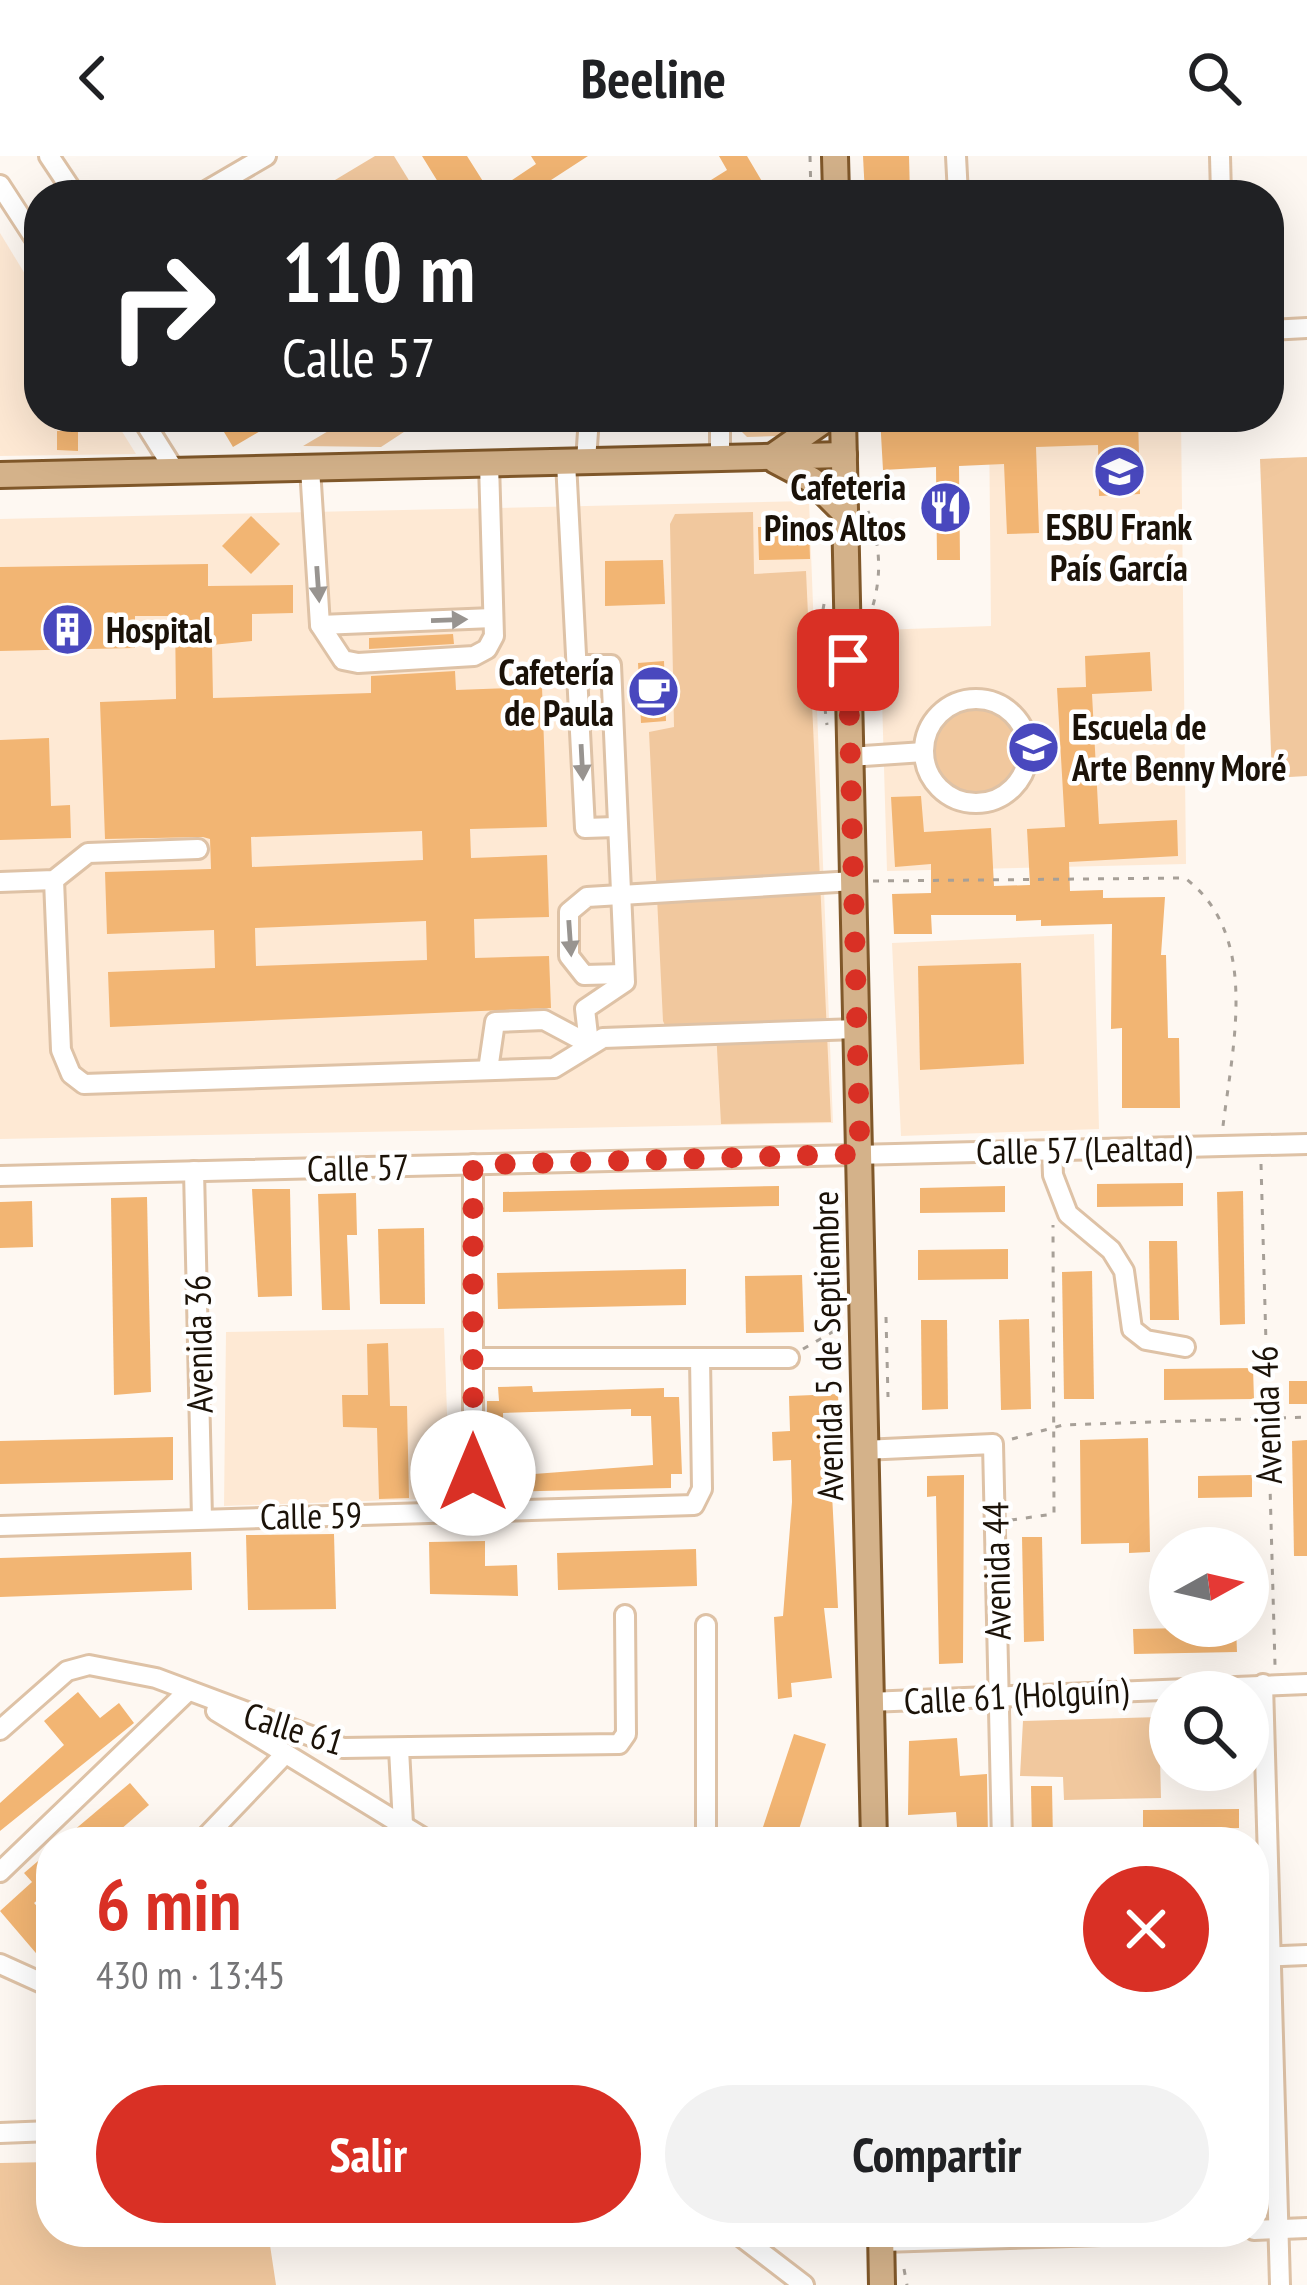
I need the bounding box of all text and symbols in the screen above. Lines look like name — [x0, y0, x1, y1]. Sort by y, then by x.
text: Beeline — [581, 43, 726, 113]
icon: back — [60, 45, 126, 111]
icon: search — [1181, 45, 1247, 111]
text: 110 m — [282, 216, 475, 325]
icon: right — [84, 228, 240, 384]
text: Calle 57 — [282, 322, 435, 392]
school or university icon: ESBU Frank País García — [1091, 443, 1147, 499]
place label: Cafeteria Pinos Altos — [764, 463, 906, 551]
restaurant icon: Cafeteria Pinos Altos — [917, 479, 973, 535]
place label: ESBU Frank País García — [1046, 503, 1192, 591]
one-way arrow — [308, 566, 327, 603]
building icon: Hospital — [39, 601, 95, 657]
place label: Hospital — [106, 606, 212, 653]
pin — [797, 609, 899, 711]
one-way arrow — [431, 610, 469, 629]
icon: arrive — [815, 627, 881, 693]
place label: Cafetería de Paula — [499, 648, 614, 736]
cafe icon: Cafetería de Paula — [625, 664, 681, 720]
place label: Escuela de Arte Benny Moré — [1071, 703, 1287, 791]
school or university icon: Escuela de Arte Benny Moré — [1005, 719, 1061, 775]
one-way arrow — [573, 744, 592, 782]
one-way arrow — [561, 920, 580, 958]
street label: Calle 57 (Lealtad) — [976, 1124, 1193, 1174]
street label: Calle 57 — [307, 1143, 409, 1191]
street label: Avenida 5 de Septiembre — [801, 1191, 853, 1501]
street label: Avenida 36 — [173, 1274, 223, 1414]
street label: Avenida 46 — [1240, 1345, 1292, 1485]
position arrow — [410, 1410, 536, 1536]
street label: Calle 59 — [260, 1491, 362, 1539]
street label: Avenida 44 — [971, 1501, 1021, 1641]
north arrow — [1149, 1527, 1269, 1647]
map controls — [1149, 1527, 1269, 1791]
street label: Calle 61 (Holguín) — [903, 1666, 1130, 1724]
button: search — [1149, 1671, 1269, 1791]
street label: Calle 61 — [238, 1691, 350, 1765]
text: 6 min — [96, 1857, 241, 1950]
button: close — [1083, 1866, 1209, 1992]
text: 430 m · 13:45 — [96, 1949, 285, 2000]
button: Salir — [96, 2085, 641, 2223]
button: Compartir — [665, 2085, 1209, 2223]

